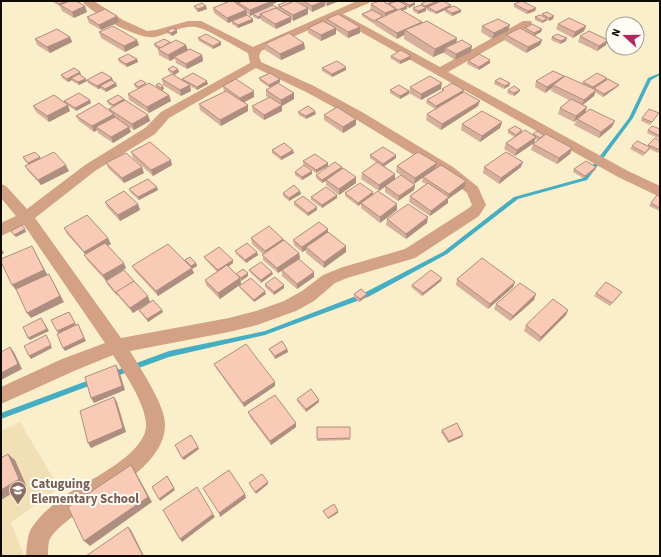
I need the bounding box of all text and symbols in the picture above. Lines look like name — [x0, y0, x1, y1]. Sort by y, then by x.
north arrow — [605, 16, 645, 56]
text: N — [608, 26, 624, 39]
place label: Catuguing Elementary School — [31, 475, 139, 508]
school or university icon: Catuguing Elementary School — [8, 480, 28, 505]

